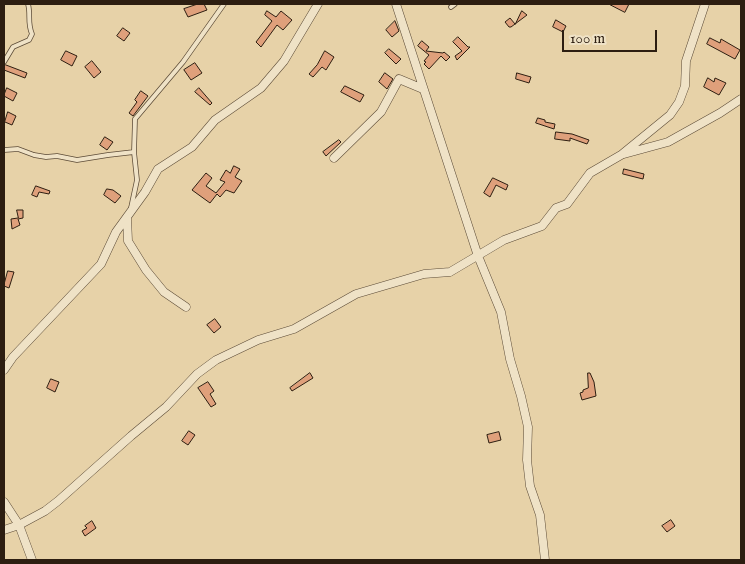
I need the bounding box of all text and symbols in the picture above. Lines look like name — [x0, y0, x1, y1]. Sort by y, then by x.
scale bar — [565, 20, 660, 52]
text: 100 m — [570, 29, 605, 48]

